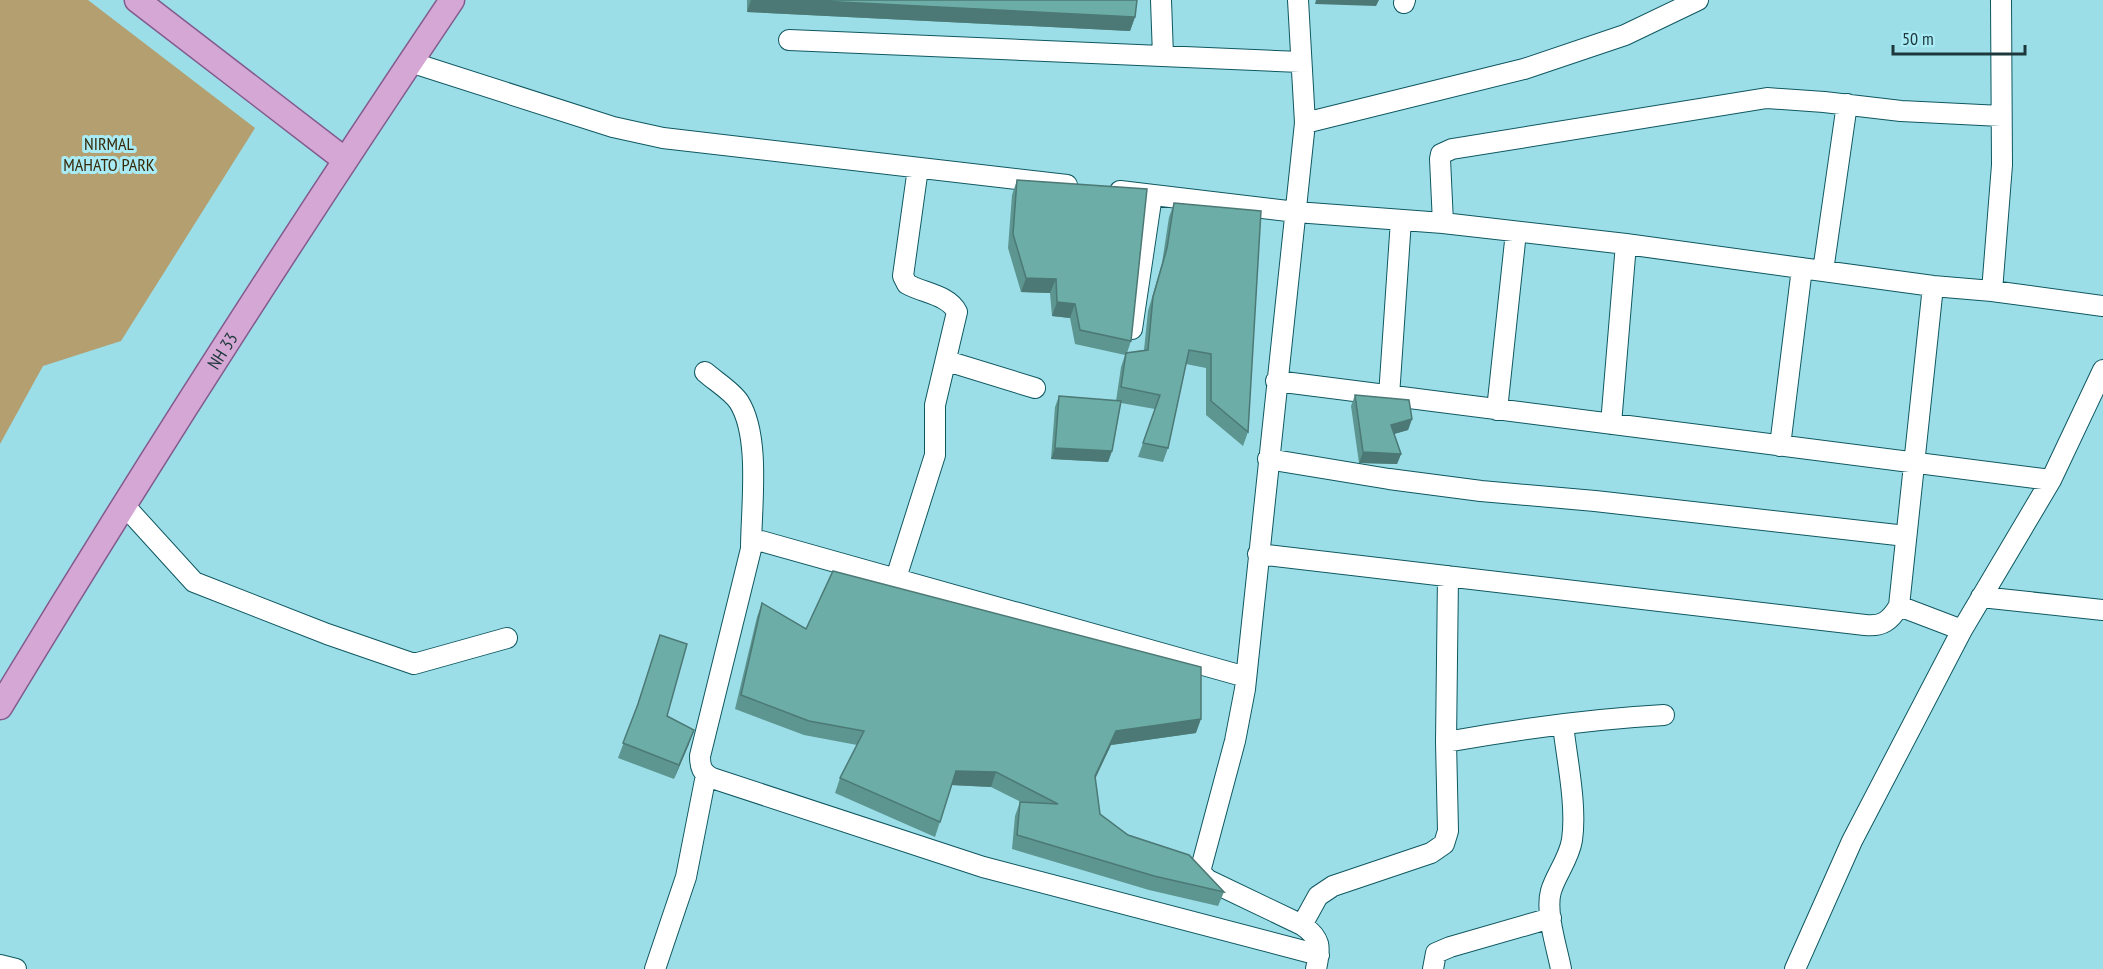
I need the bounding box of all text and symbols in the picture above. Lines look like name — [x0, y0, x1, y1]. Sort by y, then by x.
scale bar — [1893, 18, 2025, 56]
text: 50 m — [1902, 27, 1934, 50]
park label: NIRMAL MAHATO PARK — [63, 132, 155, 176]
street label: NH 33 — [202, 328, 242, 373]

